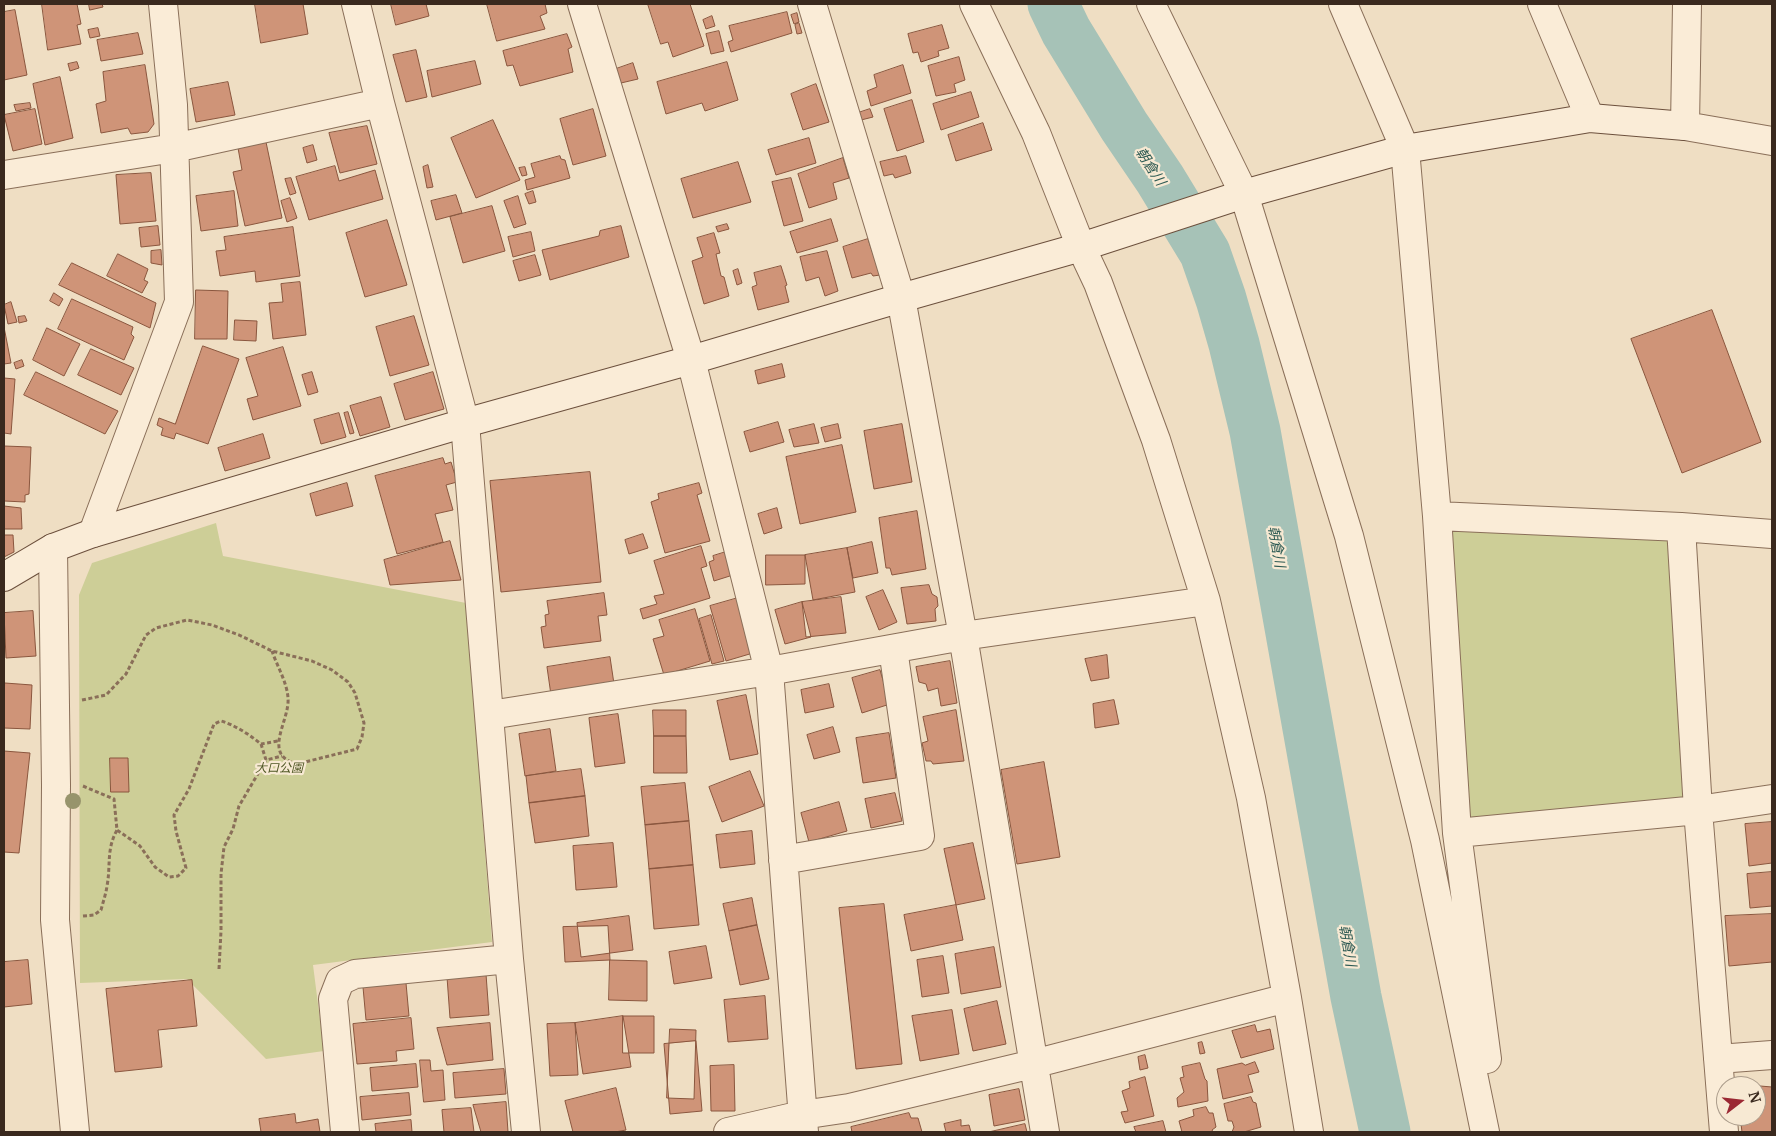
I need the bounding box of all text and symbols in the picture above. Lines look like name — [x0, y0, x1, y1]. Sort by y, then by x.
water label: 朝倉川 — [1132, 145, 1168, 189]
water label: 朝倉川 — [1264, 525, 1288, 569]
park label: 大口公園 — [255, 762, 303, 776]
water label: 朝倉川 — [1335, 924, 1359, 968]
north arrow — [1716, 1076, 1766, 1126]
text: N — [1744, 1089, 1765, 1105]

